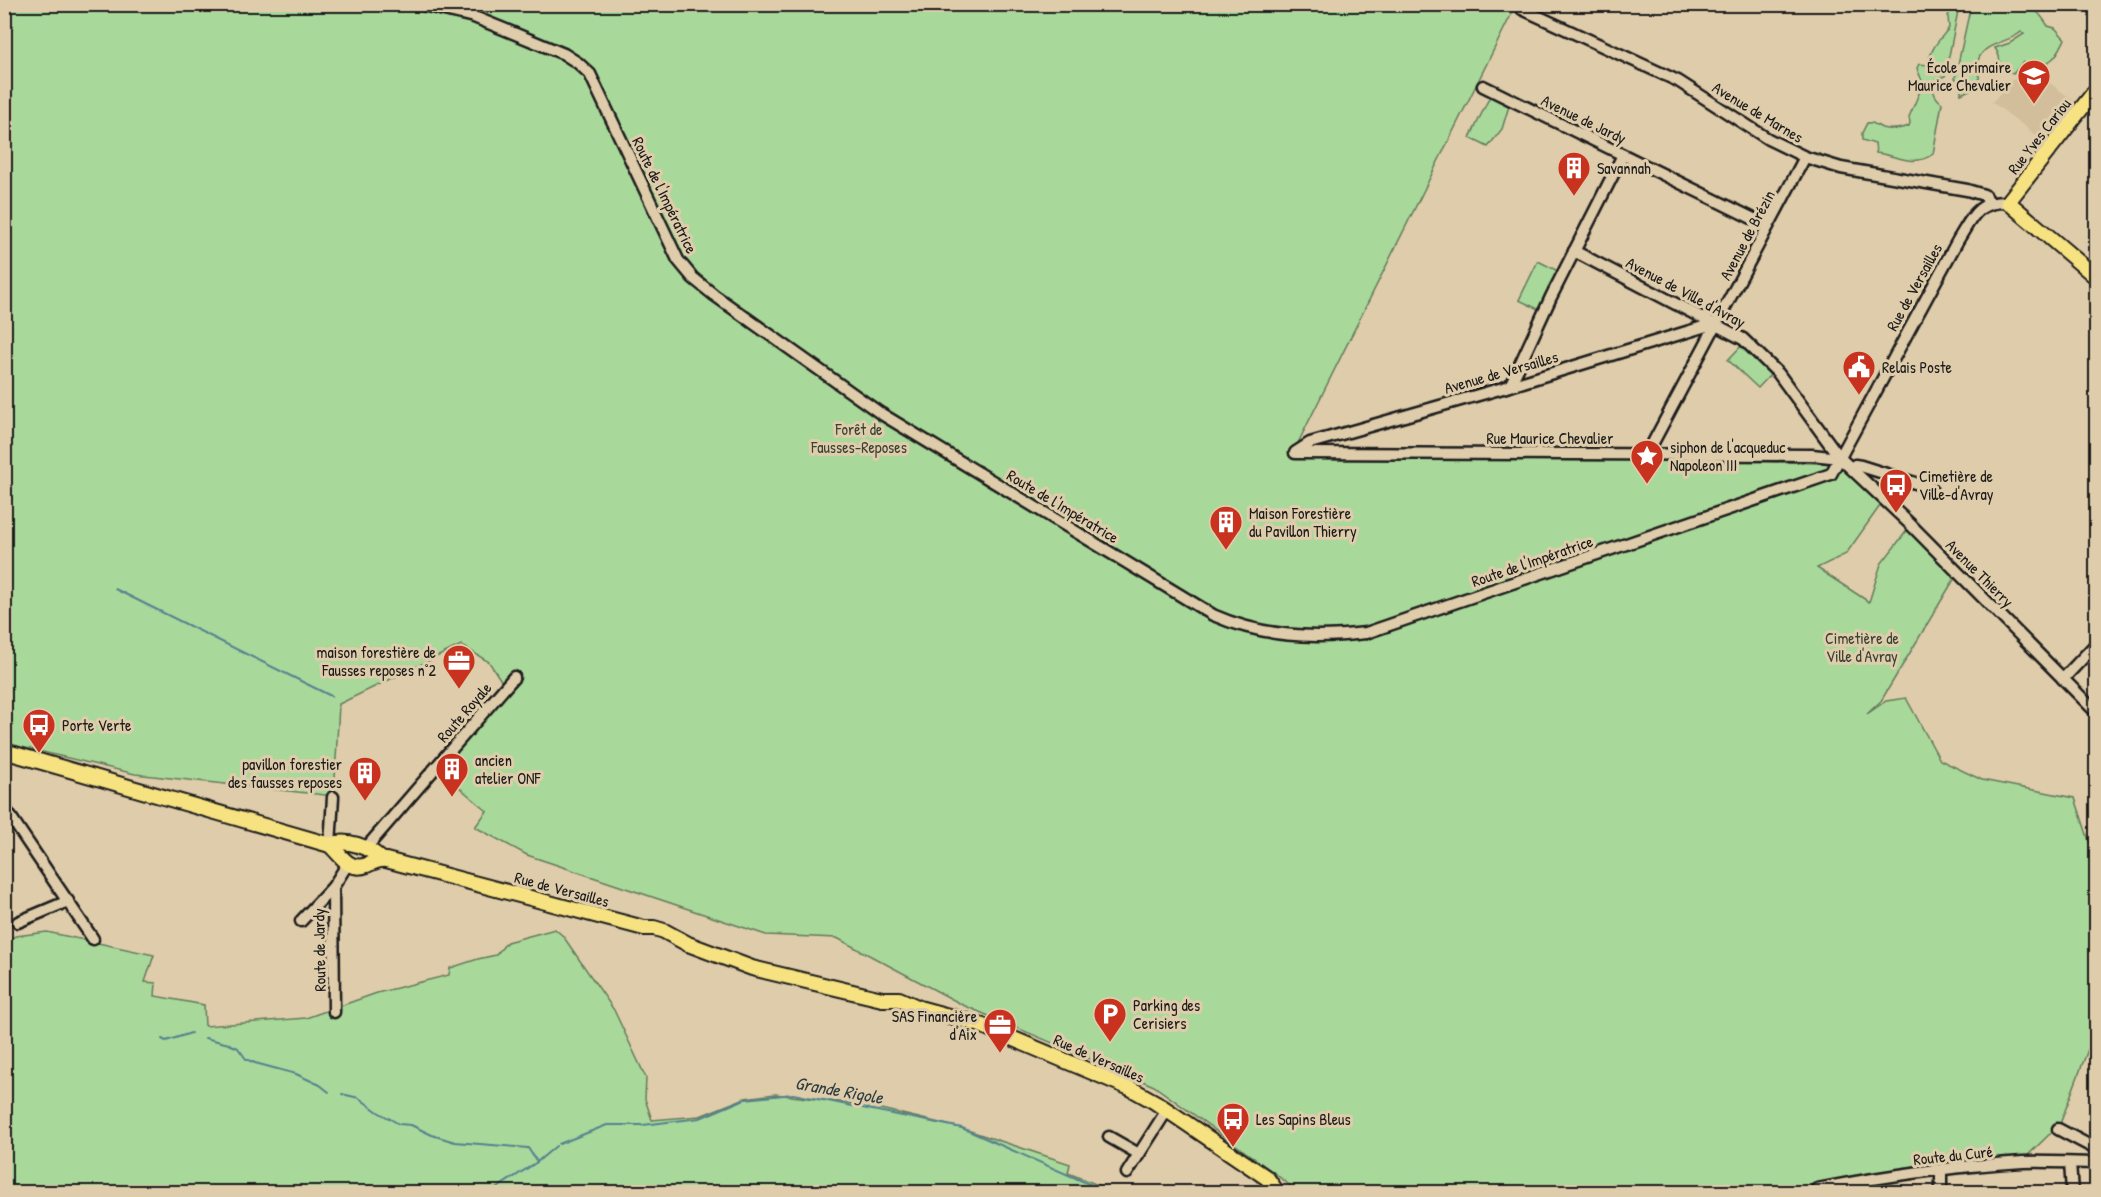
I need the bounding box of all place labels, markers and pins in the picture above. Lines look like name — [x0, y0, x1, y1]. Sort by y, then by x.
place label: École primaire Maurice Chevalier — [1908, 56, 2012, 96]
school or university icon: École primaire Maurice Chevalier — [2016, 58, 2052, 105]
building icon: Savannah — [1556, 150, 1592, 197]
place label: Savannah — [1597, 157, 1651, 179]
public building icon: Relais Poste — [1841, 349, 1877, 396]
place label: Relais Poste — [1882, 356, 1952, 378]
place label: siphon de l'acqueduc Napoleon III — [1670, 436, 1786, 476]
place icon: siphon de l'acqueduc Napoleon III — [1629, 438, 1665, 485]
place label: Cimetière de Ville-d'Avray — [1919, 465, 1994, 505]
bus stop icon: Cimetière de Ville-d'Avray — [1878, 467, 1914, 514]
place label: Maison Forestière du Pavillon Thierry — [1249, 502, 1357, 542]
building icon: Maison Forestière du Pavillon Thierry — [1208, 504, 1244, 551]
place label: maison forestière de Fausses reposes n°2 — [317, 641, 437, 681]
office icon: maison forestière de Fausses reposes n°2 — [441, 643, 477, 690]
bus stop icon: Porte Verte — [21, 707, 57, 754]
place label: Porte Verte — [62, 714, 132, 736]
place label: ancien atelier ONF — [475, 749, 542, 789]
building icon: ancien atelier ONF — [434, 751, 470, 798]
place label: pavillon forestier des fausses reposes — [228, 753, 342, 793]
building icon: pavillon forestier des fausses reposes — [347, 755, 383, 802]
place label: Parking des Cerisiers — [1133, 994, 1200, 1034]
parking icon: Parking des Cerisiers — [1092, 996, 1128, 1043]
place label: SAS Financière d'Aix — [892, 1005, 978, 1045]
office icon: SAS Financière d'Aix — [982, 1007, 1018, 1054]
bus stop icon: Les Sapins Bleus — [1215, 1101, 1251, 1148]
place label: Les Sapins Bleus — [1256, 1108, 1351, 1130]

